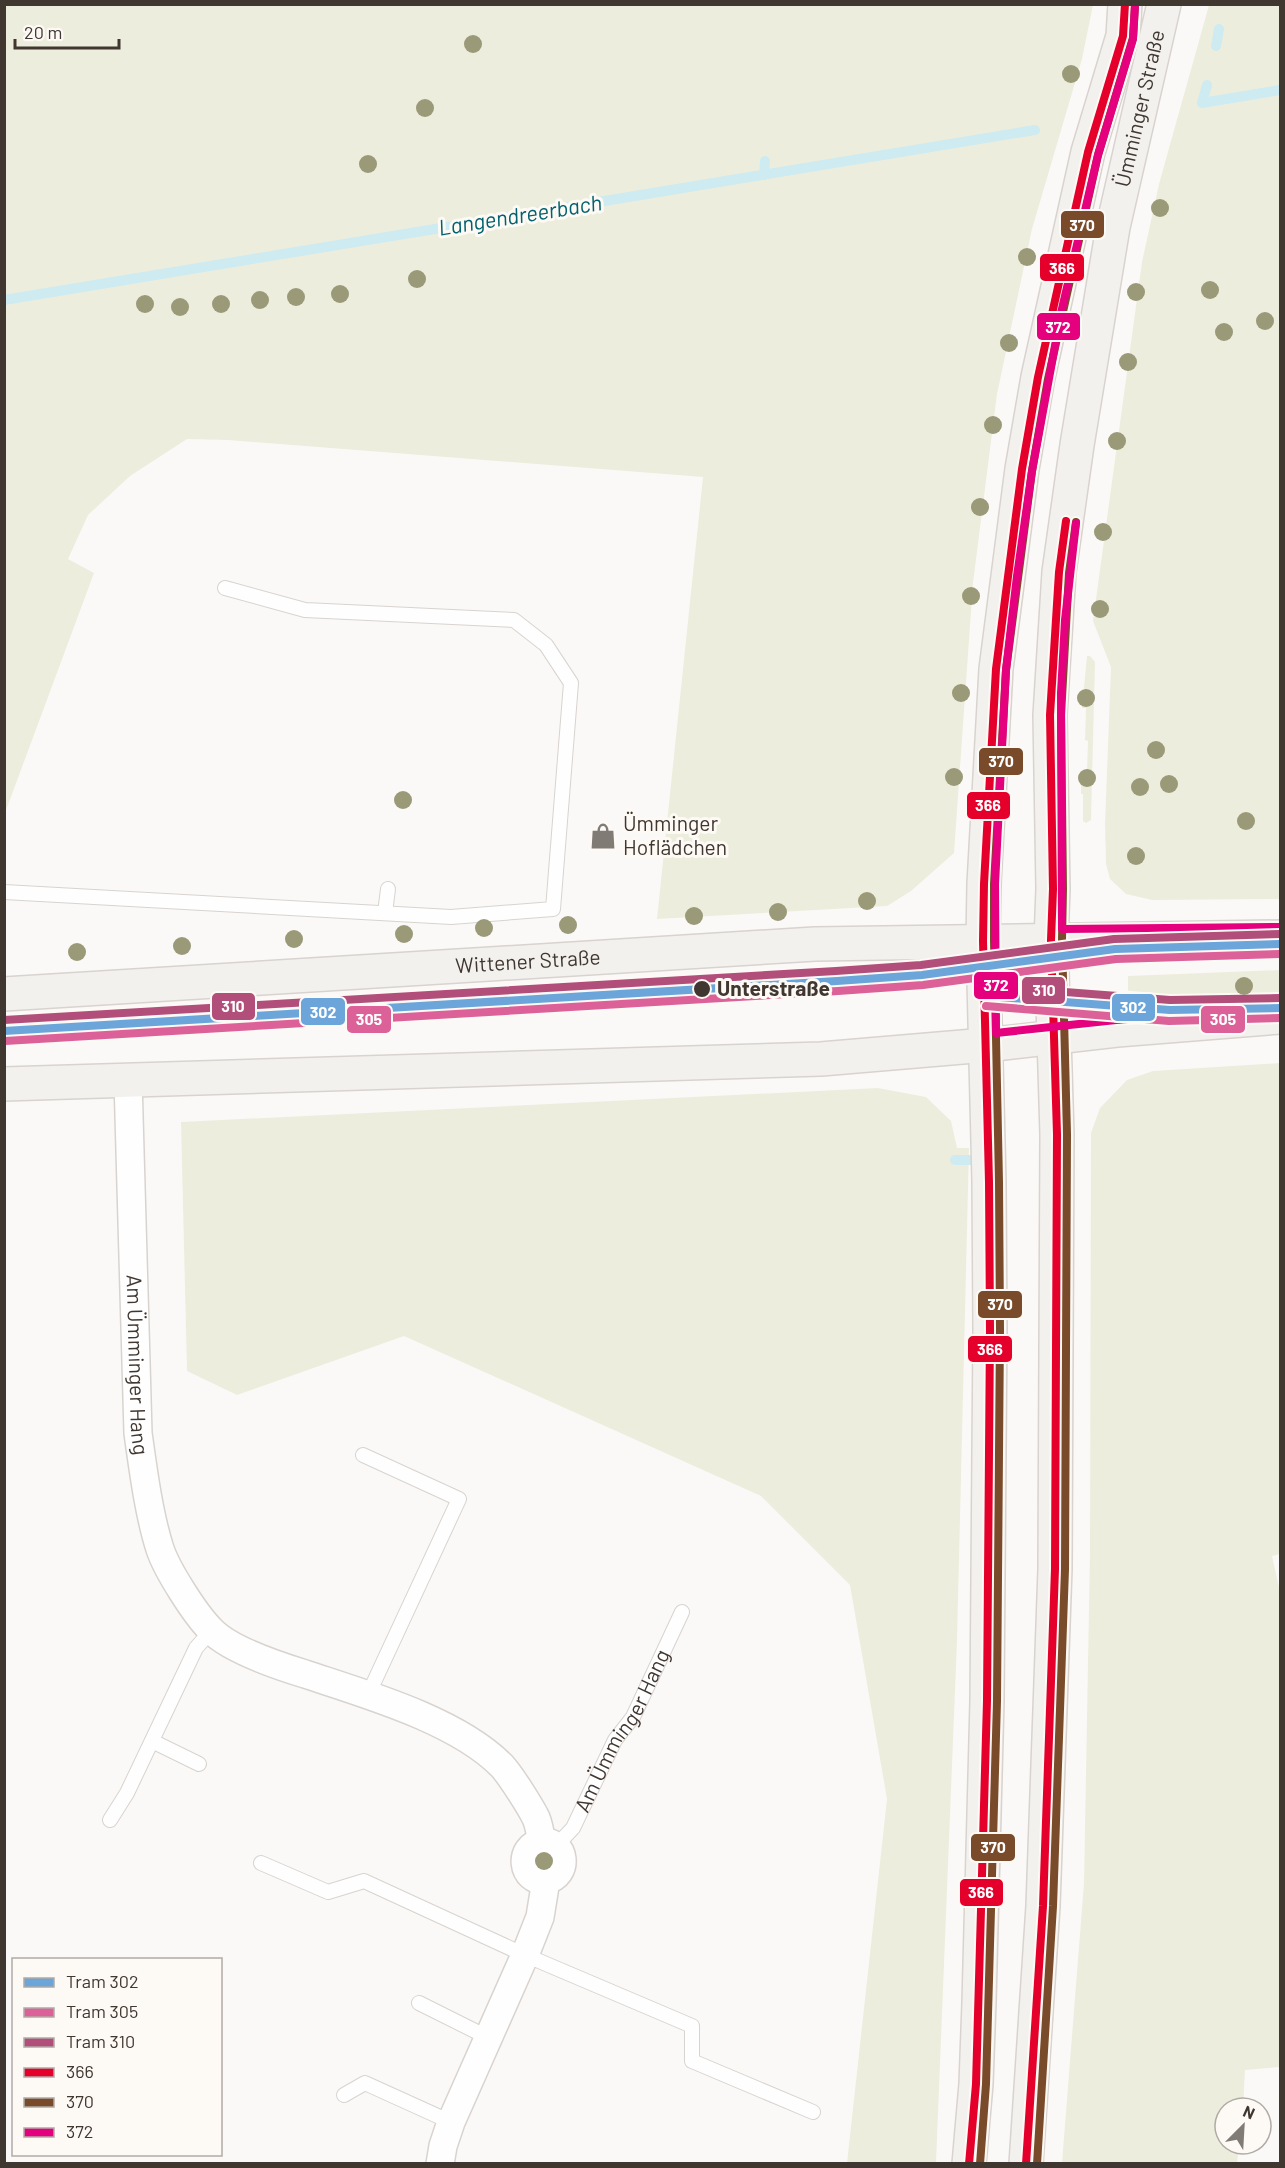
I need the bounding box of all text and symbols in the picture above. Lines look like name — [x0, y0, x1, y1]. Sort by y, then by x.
scale bar — [15, 12, 118, 50]
text: 20 m — [24, 21, 62, 43]
street label: Ümminger Straße — [1109, 27, 1169, 189]
water label: Langendreerbach — [436, 188, 603, 240]
line badge: 370 — [1060, 210, 1105, 239]
text: 370 — [1069, 215, 1095, 234]
line badge: 366 — [1039, 253, 1085, 282]
text: 366 — [1049, 258, 1075, 277]
line badge: 372 — [1036, 312, 1081, 341]
text: 372 — [1045, 317, 1071, 336]
line badge: 370 — [978, 747, 1024, 776]
text: 370 — [988, 751, 1014, 770]
line badge: 366 — [966, 791, 1011, 820]
text: 366 — [975, 795, 1001, 814]
place label: Ümminger Hoflädchen — [623, 810, 727, 859]
shop icon: Ümminger Hoflädchen — [588, 821, 618, 851]
street label: Wittener Straße — [455, 943, 601, 977]
line badge: 372 — [973, 971, 1019, 1000]
place label: Unterstraße — [717, 975, 830, 1000]
text: 372 — [983, 975, 1009, 994]
line badge: 310 — [1021, 976, 1066, 1005]
marker: Unterstraße — [692, 979, 712, 999]
text: 310 — [1032, 980, 1056, 999]
line badge: 310 — [211, 992, 256, 1021]
line badge: 302 — [1111, 993, 1156, 1022]
text: 310 — [221, 996, 245, 1015]
line badge: 302 — [300, 997, 346, 1026]
text: 302 — [1120, 997, 1146, 1016]
text: 302 — [310, 1002, 336, 1021]
line badge: 305 — [346, 1005, 392, 1034]
line badge: 305 — [1200, 1005, 1246, 1034]
text: 305 — [356, 1009, 383, 1028]
text: 305 — [1210, 1009, 1237, 1028]
street label: Am Ümminger Hang — [123, 1274, 155, 1456]
line badge: 370 — [977, 1290, 1023, 1319]
text: 370 — [987, 1294, 1013, 1313]
line badge: 366 — [967, 1335, 1013, 1363]
text: 366 — [977, 1339, 1003, 1358]
street label: Am Ümminger Hang — [568, 1645, 674, 1816]
line badge: 370 — [970, 1833, 1016, 1862]
text: 370 — [980, 1837, 1006, 1856]
line badge: 366 — [959, 1878, 1004, 1907]
text: 366 — [968, 1882, 994, 1901]
legend — [12, 1958, 222, 2156]
text: Tram 302 — [66, 1970, 139, 1992]
text: Tram 305 — [66, 2000, 138, 2022]
text: Tram 310 — [66, 2030, 135, 2052]
text: 366 — [66, 2060, 94, 2082]
text: 370 — [66, 2090, 94, 2112]
north arrow — [1213, 2096, 1273, 2156]
text: N — [1241, 2101, 1258, 2123]
text: 372 — [66, 2120, 93, 2142]

